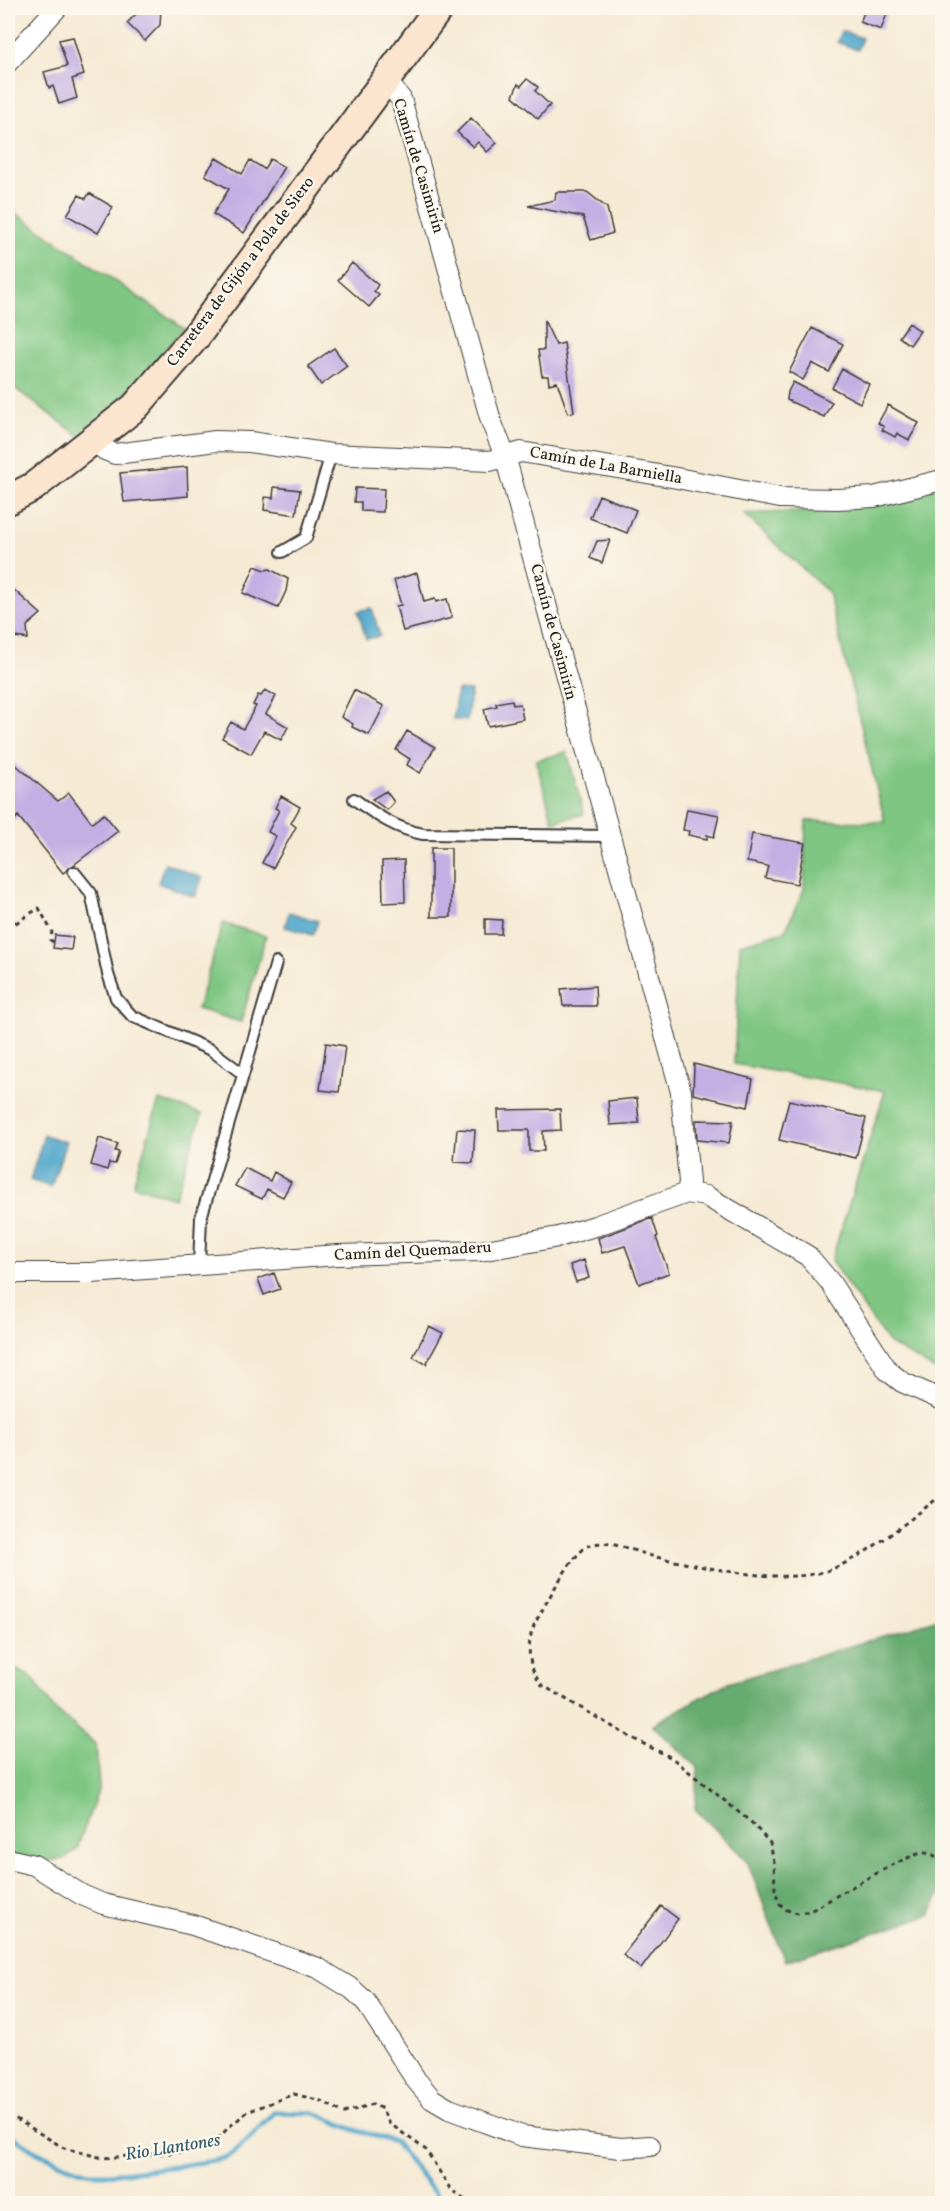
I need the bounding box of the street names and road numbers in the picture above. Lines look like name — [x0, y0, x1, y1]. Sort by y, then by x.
street label: Camín de Casimirín — [387, 96, 449, 236]
street label: Carretera de Gijón a Pola de Siero — [162, 172, 320, 372]
street label: Camín de La Barniella — [528, 442, 684, 490]
street label: Camín de Casimirín — [524, 561, 582, 703]
street label: Camín del Quemaderu — [334, 1237, 492, 1267]

